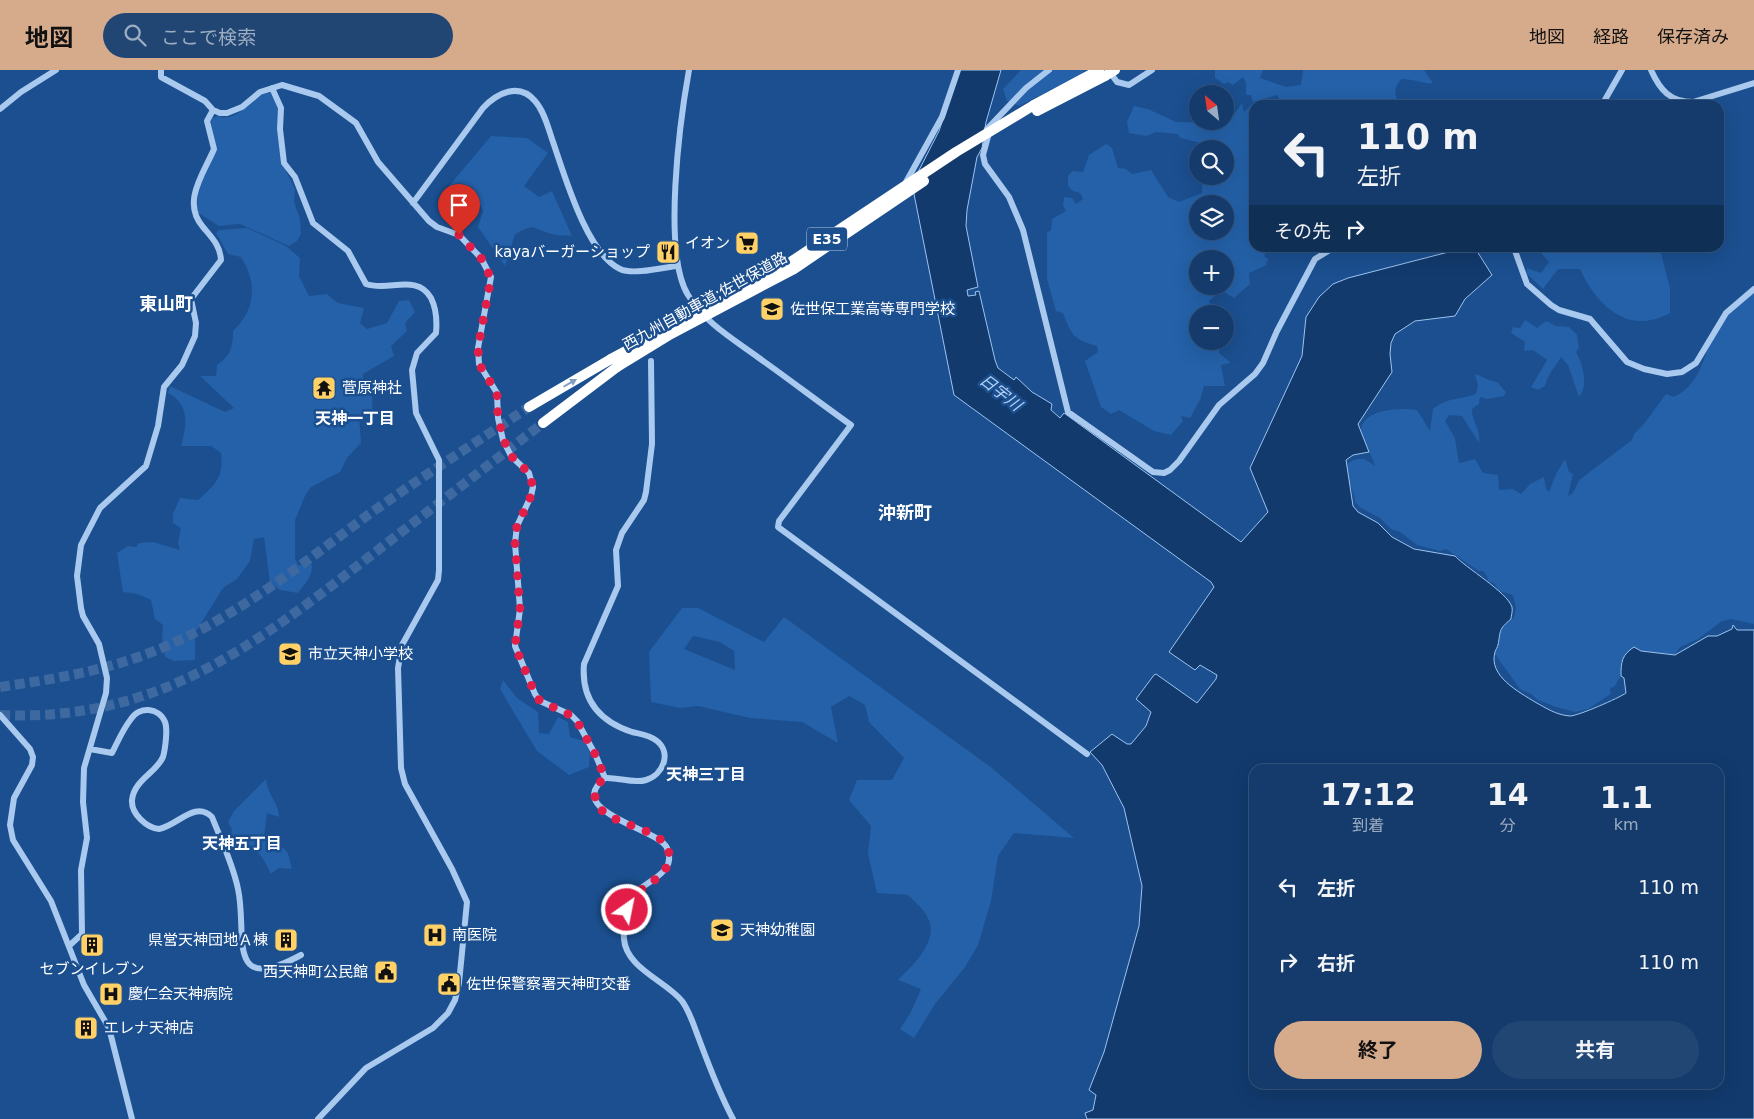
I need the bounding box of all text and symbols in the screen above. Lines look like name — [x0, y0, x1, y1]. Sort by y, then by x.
search box — [103, 13, 453, 58]
icon: search — [121, 21, 149, 49]
text: 地図 — [25, 24, 73, 52]
text: ここで検索 — [161, 26, 256, 48]
text: 地図 — [1529, 26, 1565, 47]
text: 経路 — [1593, 26, 1629, 47]
text: 保存済み — [1657, 26, 1729, 47]
north arrow — [1189, 85, 1234, 130]
map controls — [1189, 85, 1234, 350]
text: 110 m — [1357, 117, 1479, 157]
icon: left — [1274, 120, 1339, 185]
button: search — [1189, 140, 1234, 185]
text: 左折 — [1357, 164, 1401, 189]
pin — [438, 184, 480, 235]
icon: arrive — [445, 191, 473, 219]
button: layers — [1189, 195, 1234, 240]
icon: right — [1341, 215, 1369, 243]
text: その先 — [1274, 220, 1331, 242]
road number: E35 — [807, 227, 847, 250]
supermarket icon: イオン — [734, 230, 760, 256]
place label: イオン — [685, 234, 730, 252]
restaurant icon: kayaバーガーショップ — [655, 239, 681, 265]
place label: kayaバーガーショップ — [495, 243, 650, 261]
street label: 西九州自動車道;佐世保道路 — [620, 248, 790, 354]
button: + — [1189, 250, 1234, 295]
district label: 東山町 — [139, 293, 193, 314]
school or university icon: 佐世保工業高等専門学校 — [759, 296, 785, 322]
place label: 佐世保工業高等専門学校 — [790, 300, 955, 318]
button: − — [1189, 305, 1234, 350]
water label: 日宇川 — [976, 370, 1027, 416]
temple icon: 菅原神社 — [311, 375, 337, 401]
place label: 菅原神社 — [342, 379, 402, 397]
one-way arrow — [564, 379, 577, 388]
district label: 天神一丁目 — [315, 409, 395, 428]
district label: 沖新町 — [878, 502, 932, 523]
school or university icon: 市立天神小学校 — [277, 641, 303, 667]
place label: 市立天神小学校 — [308, 645, 413, 663]
district label: 天神三丁目 — [666, 765, 746, 784]
text: 17:12 — [1320, 777, 1416, 812]
text: 14 — [1487, 777, 1529, 812]
text: 1.1 — [1600, 780, 1653, 815]
text: km — [1614, 815, 1639, 834]
text: 到着 — [1352, 816, 1384, 835]
text: 分 — [1500, 816, 1516, 835]
district label: 天神五丁目 — [202, 834, 282, 853]
icon: left — [1274, 873, 1302, 901]
text: 110 m — [1638, 876, 1699, 898]
text: 左折 — [1317, 877, 1355, 899]
position arrow — [600, 883, 652, 935]
school or university icon: 天神幼稚園 — [709, 917, 735, 943]
place label: 天神幼稚園 — [740, 921, 815, 939]
hospital icon: 南医院 — [422, 922, 448, 948]
place label: 南医院 — [452, 926, 497, 944]
building icon: 県営天神団地Ａ棟 — [273, 927, 299, 953]
place label: 県営天神団地Ａ棟 — [148, 931, 268, 949]
building icon: セブンイレブン — [79, 932, 105, 958]
icon: right — [1274, 948, 1302, 976]
text: 110 m — [1638, 951, 1699, 973]
text: 右折 — [1317, 952, 1355, 974]
public building icon: 西天神町公民館 — [373, 959, 399, 985]
place label: セブンイレブン — [39, 960, 145, 978]
place label: 西天神町公民館 — [263, 963, 368, 981]
public building icon: 佐世保警察署天神町交番 — [436, 971, 462, 997]
place label: 佐世保警察署天神町交番 — [466, 975, 631, 993]
hospital icon: 慶仁会天神病院 — [98, 981, 124, 1007]
place label: 慶仁会天神病院 — [128, 985, 233, 1003]
building icon: エレナ天神店 — [73, 1015, 99, 1041]
place label: エレナ天神店 — [104, 1019, 194, 1037]
button: 終了 — [1274, 1021, 1482, 1079]
button: 共有 — [1492, 1021, 1699, 1079]

